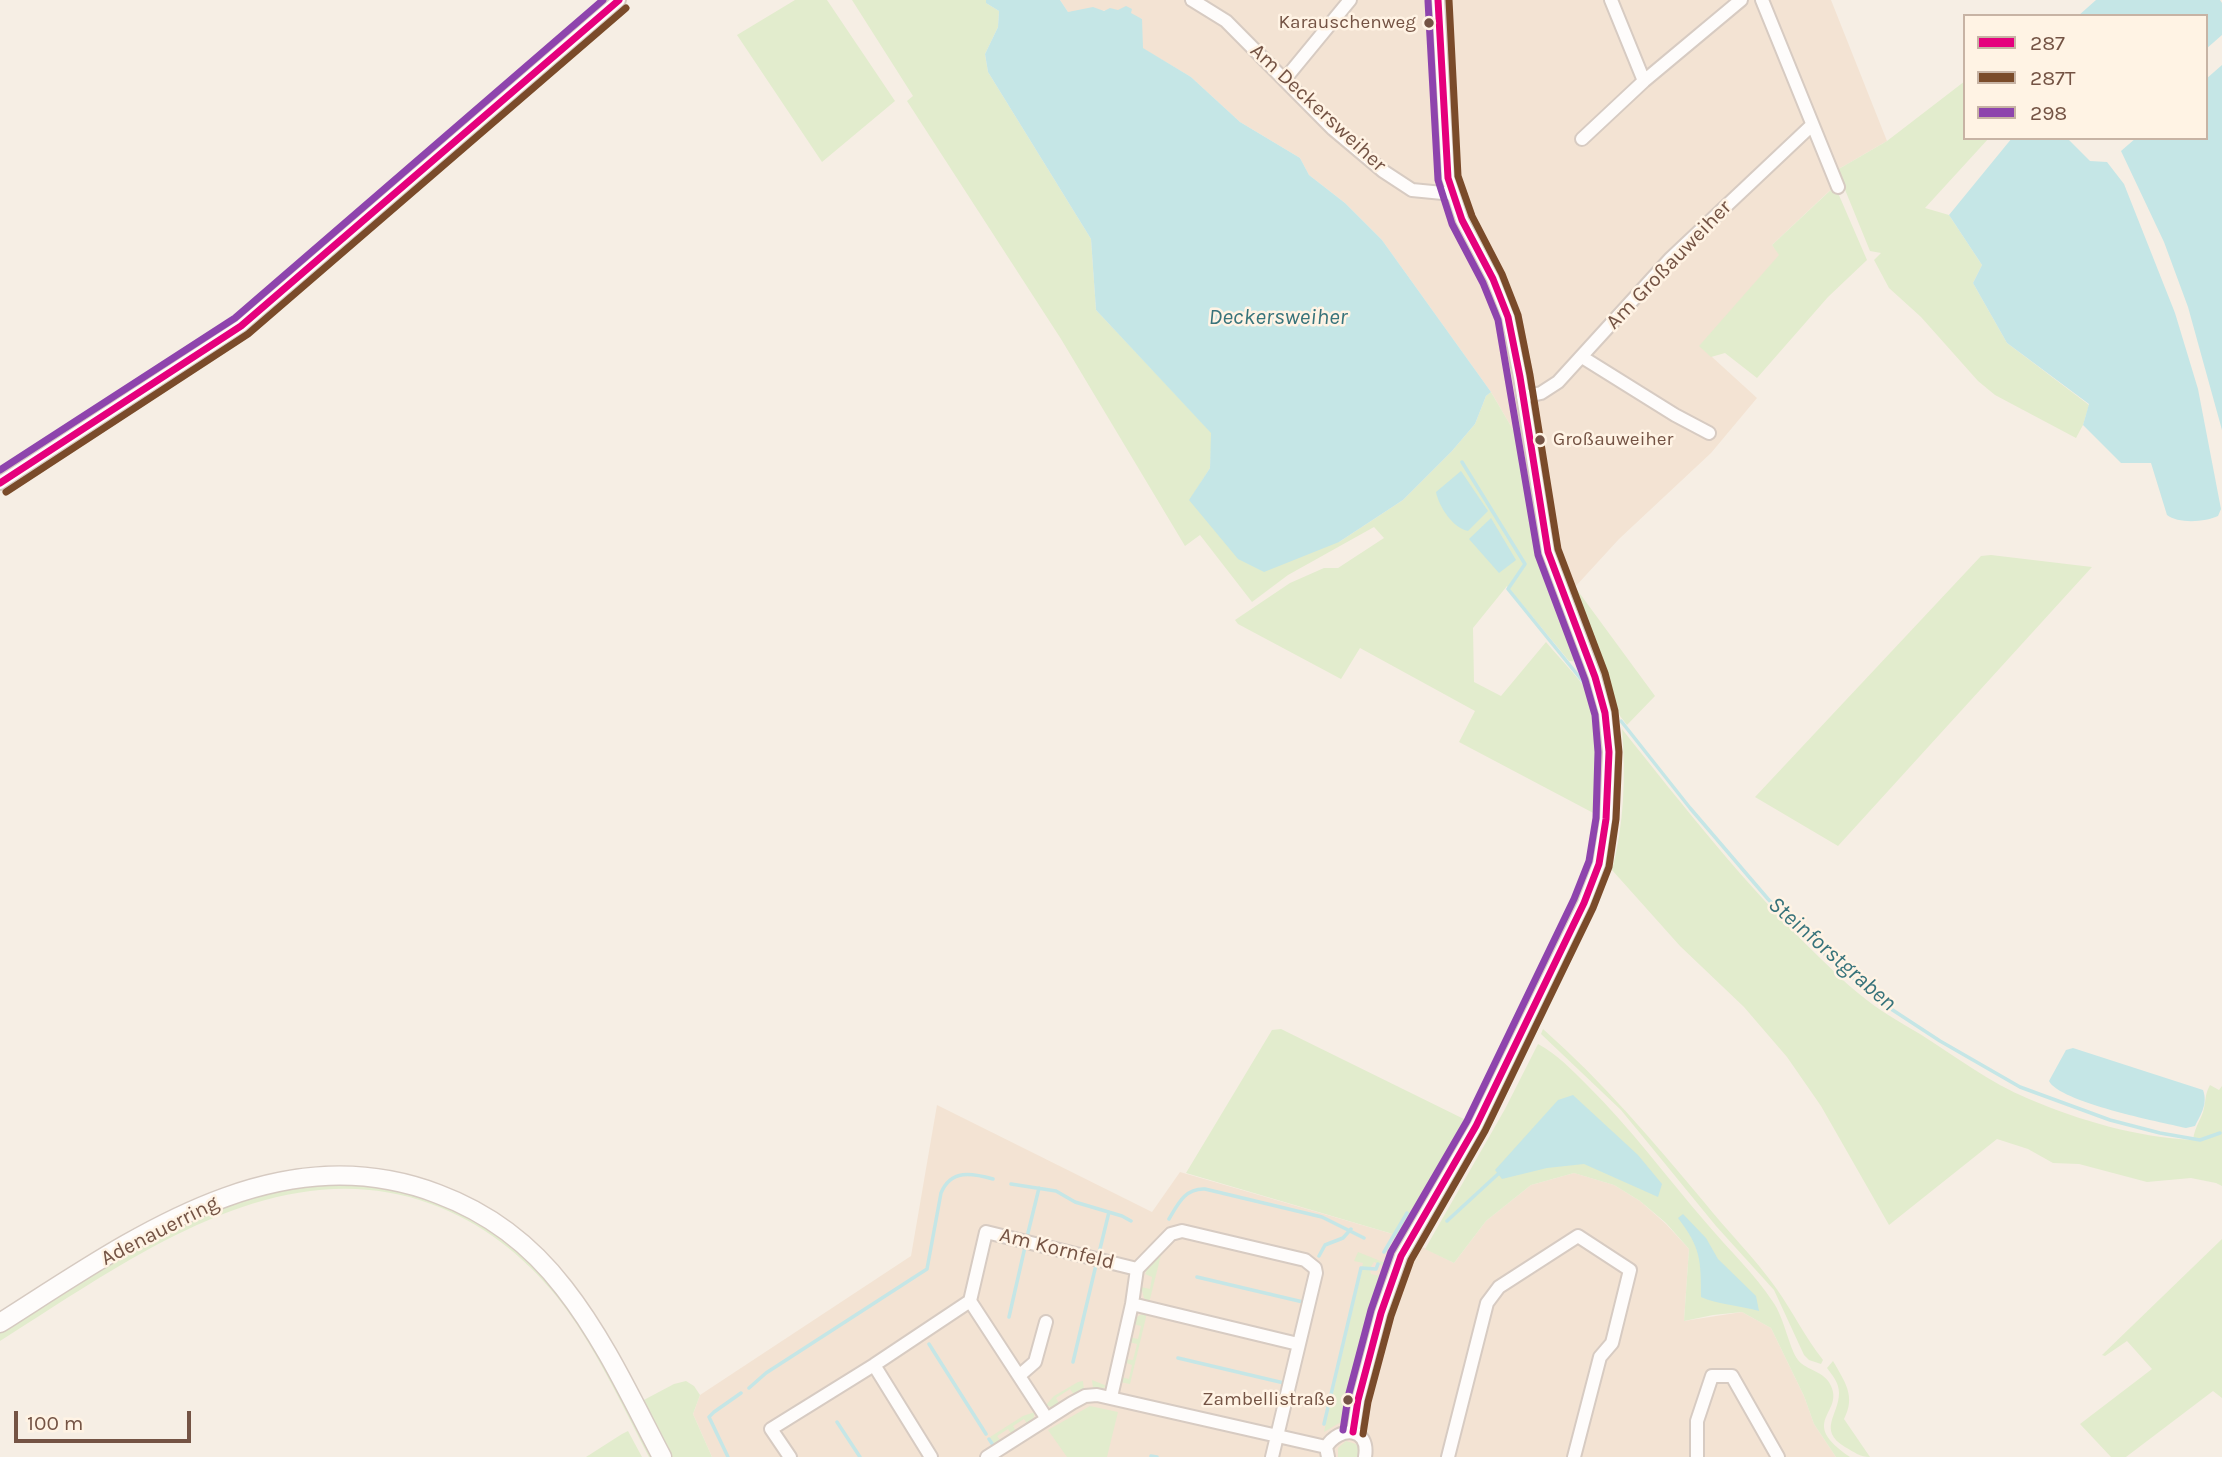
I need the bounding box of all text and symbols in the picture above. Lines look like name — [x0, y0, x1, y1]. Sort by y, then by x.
place label: Karauschenweg — [1278, 12, 1416, 34]
legend — [1963, 14, 2208, 140]
marker: Karauschenweg — [1422, 16, 1436, 30]
text: 287 — [2030, 31, 2065, 55]
street label: Am Deckersweiher — [1245, 39, 1391, 177]
text: 287T — [2030, 66, 2075, 90]
text: 298 — [2030, 101, 2067, 125]
street label: Am Großauweiher — [1601, 195, 1737, 335]
water label: Deckersweiher — [1209, 303, 1347, 331]
place label: Großauweiher — [1553, 429, 1673, 451]
marker: Großauweiher — [1533, 433, 1547, 447]
water label: Steinforstgraben — [1762, 891, 1902, 1017]
street label: Adenauerring — [97, 1190, 223, 1272]
street label: Am Kornfeld — [997, 1223, 1117, 1275]
place label: Zambellistraße — [1202, 1389, 1335, 1411]
marker: Zambellistraße — [1341, 1393, 1355, 1407]
scale bar — [18, 1398, 194, 1442]
text: 100 m — [27, 1411, 84, 1435]

